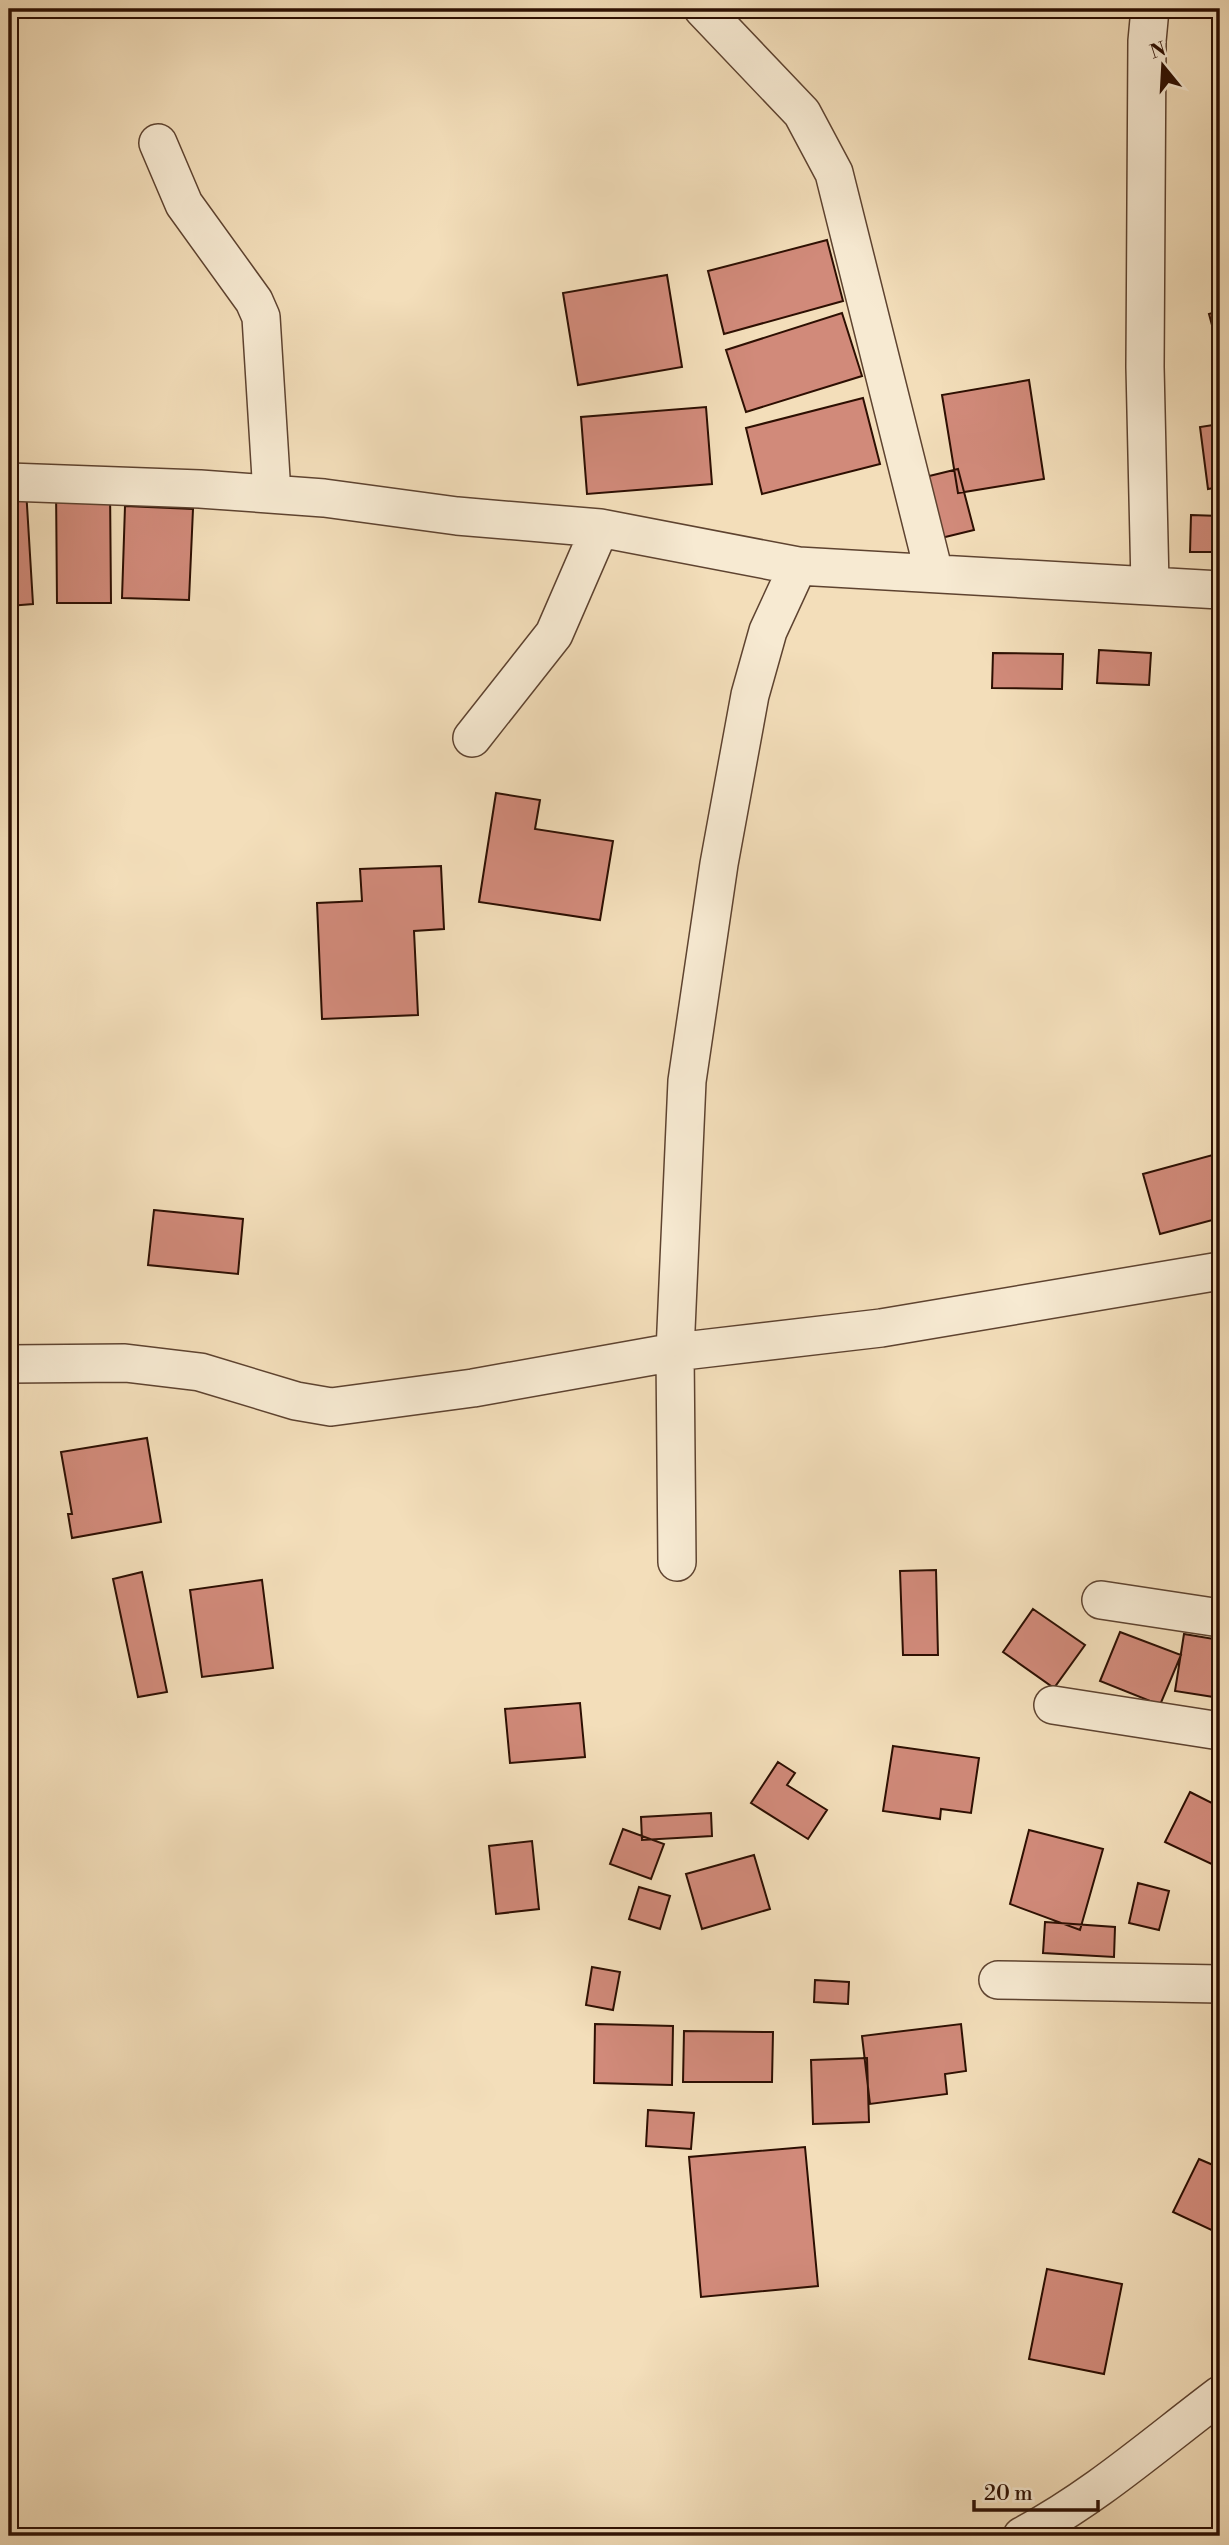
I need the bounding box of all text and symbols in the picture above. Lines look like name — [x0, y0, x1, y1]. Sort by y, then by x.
north arrow — [1128, 32, 1198, 102]
text: N — [1147, 37, 1169, 65]
scale bar — [974, 2468, 1098, 2512]
text: 20 m — [984, 2481, 1033, 2507]

